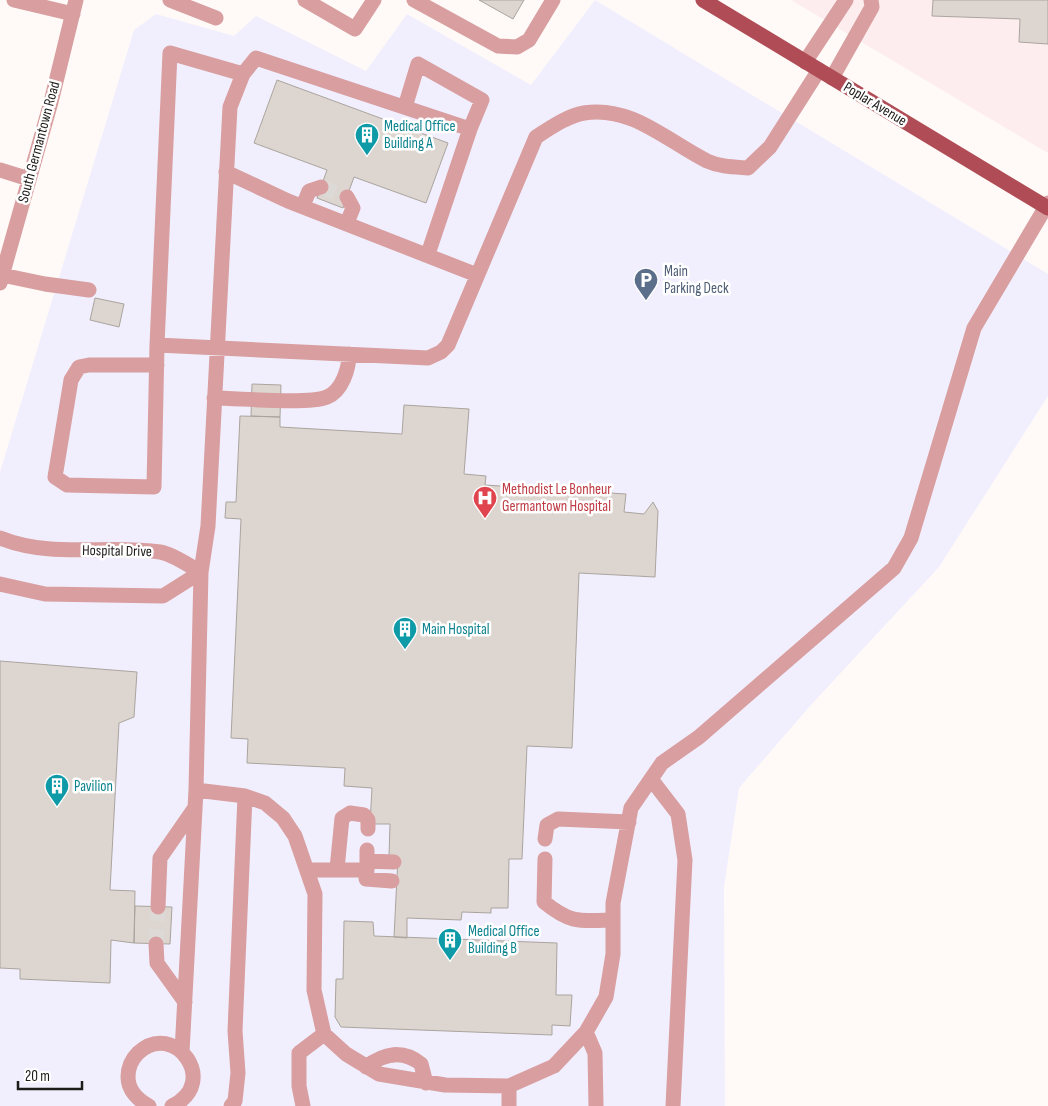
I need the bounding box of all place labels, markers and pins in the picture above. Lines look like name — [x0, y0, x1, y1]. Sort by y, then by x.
place label: Medical Office Building A — [384, 117, 456, 153]
building icon: Medical Office Building A — [354, 122, 380, 156]
place label: Main Parking Deck — [664, 262, 729, 298]
parking icon: Main Parking Deck — [633, 267, 659, 301]
place label: Methodist Le Bonheur Germantown Hospital — [502, 480, 612, 516]
hospital icon: Methodist Le Bonheur Germantown Hospital — [472, 485, 498, 519]
building icon: Main Hospital — [392, 616, 418, 650]
place label: Main Hospital — [422, 620, 490, 639]
building icon: Pavilion — [44, 773, 70, 807]
place label: Pavilion — [74, 777, 113, 796]
place label: Medical Office Building B — [468, 922, 540, 958]
building icon: Medical Office Building B — [437, 927, 463, 961]

